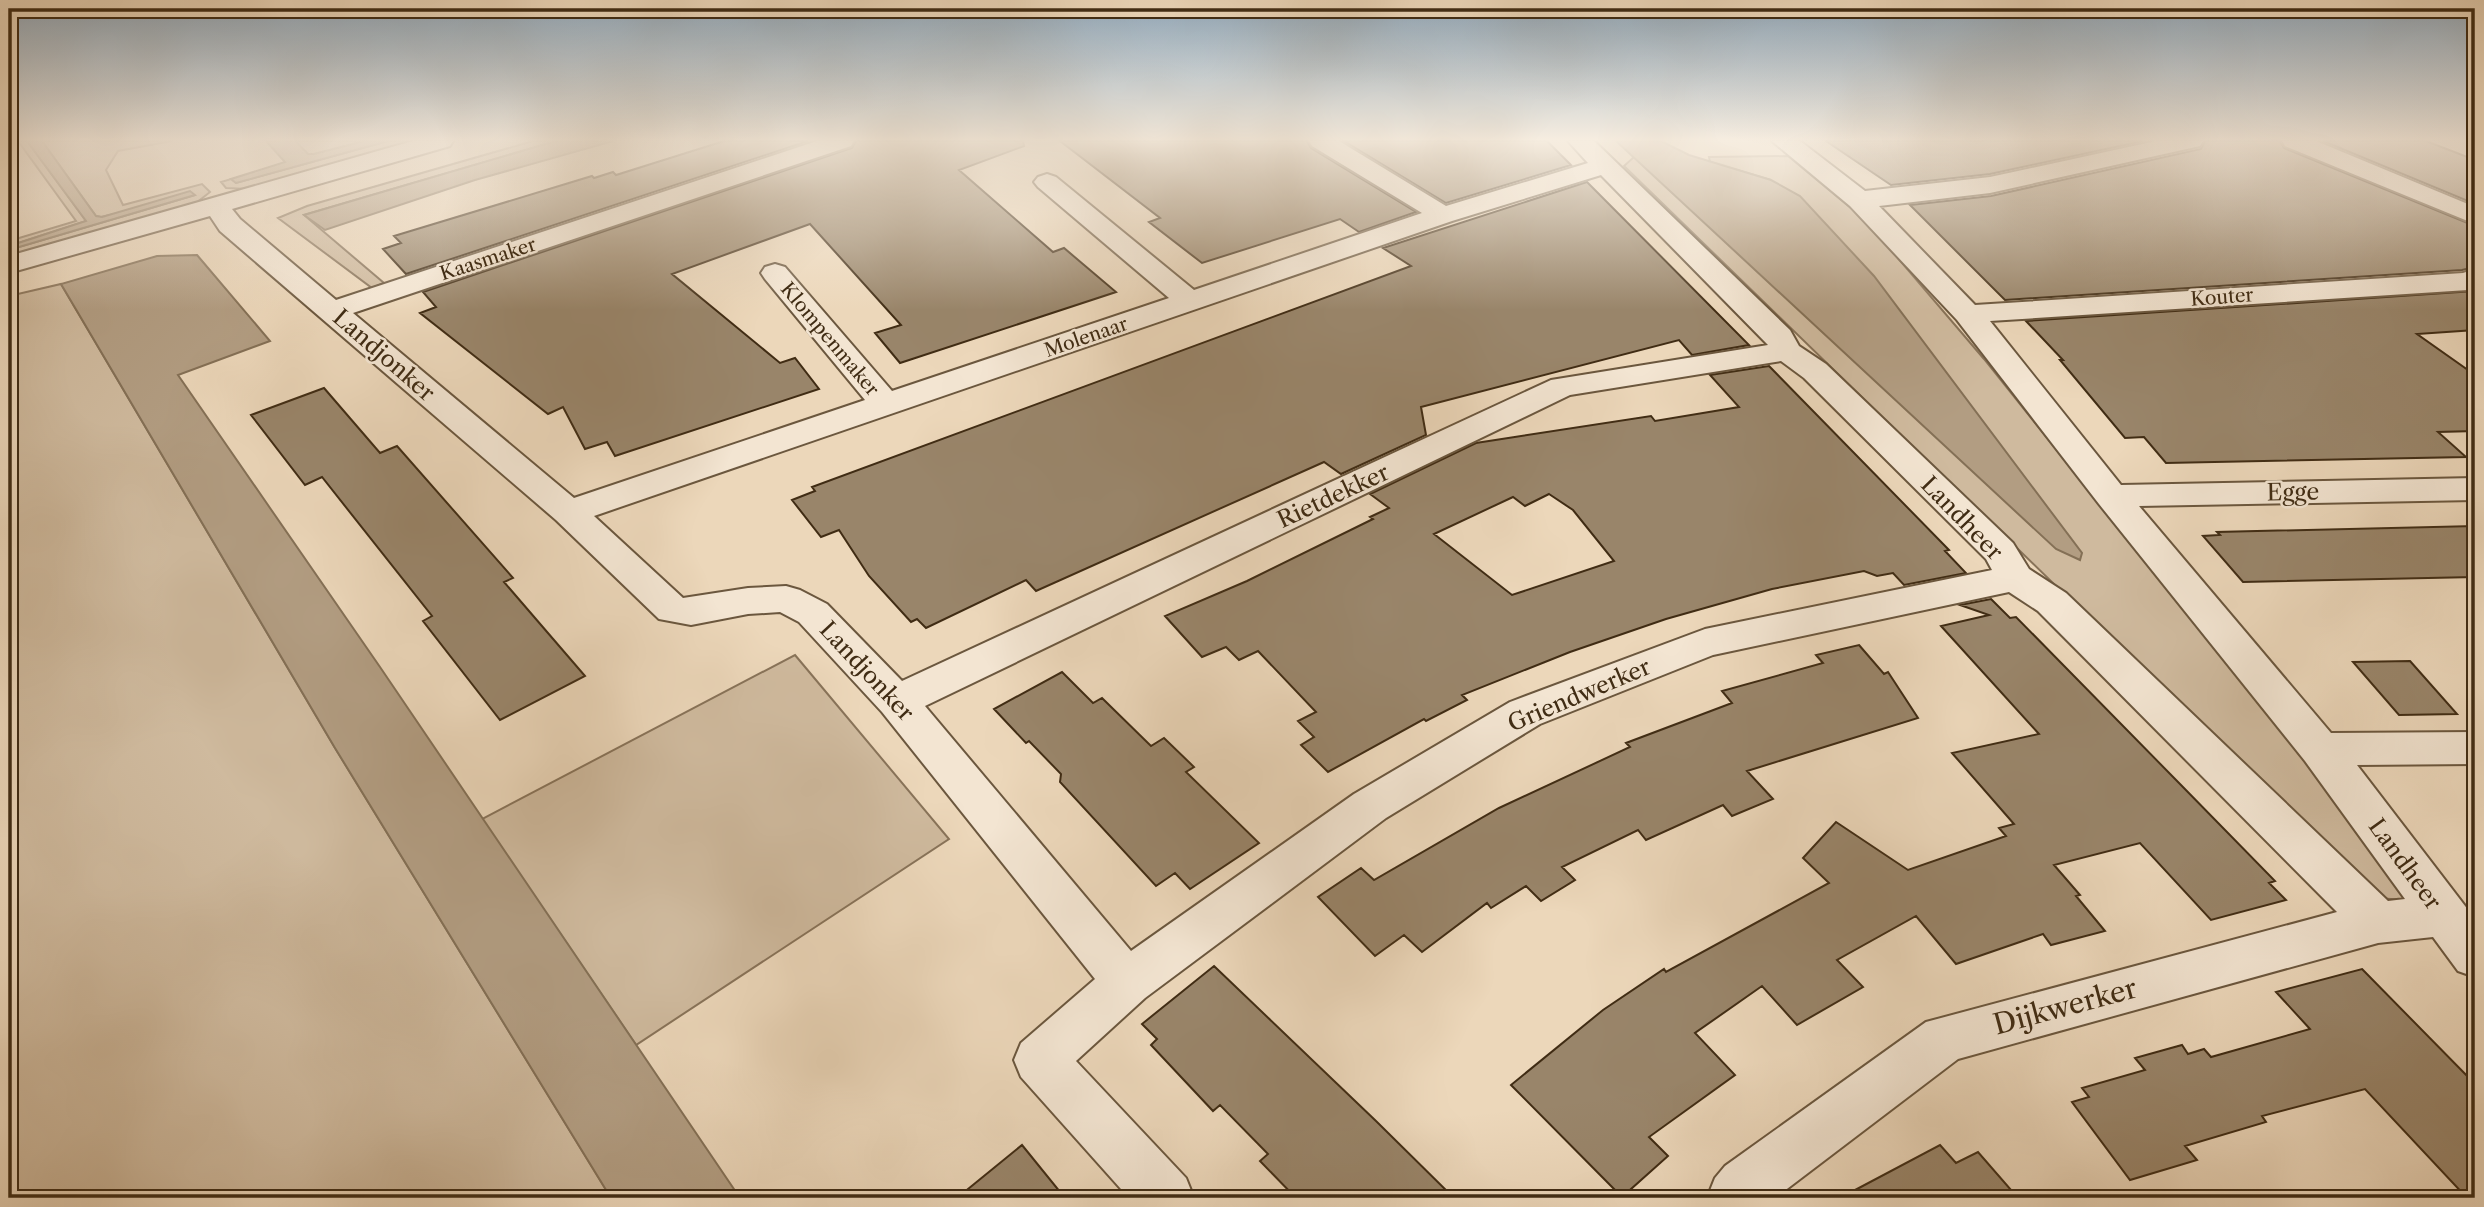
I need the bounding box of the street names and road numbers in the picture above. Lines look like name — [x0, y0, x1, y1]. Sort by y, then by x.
street label: Kaasmaker — [437, 233, 539, 285]
street label: Klompenmaker — [776, 278, 884, 400]
street label: Kouter — [2190, 283, 2254, 311]
street label: Landjonker — [327, 303, 441, 407]
street label: Molenaar — [1041, 312, 1131, 362]
street label: Rietdekker — [1273, 458, 1394, 534]
street label: Landheer — [1915, 470, 2009, 566]
street label: Egge — [2266, 478, 2320, 506]
street label: Landjonker — [814, 616, 920, 727]
street label: Griendwerker — [1503, 652, 1655, 738]
street label: Landheer — [2363, 813, 2447, 915]
street label: Dijkwerker — [1990, 970, 2141, 1041]

